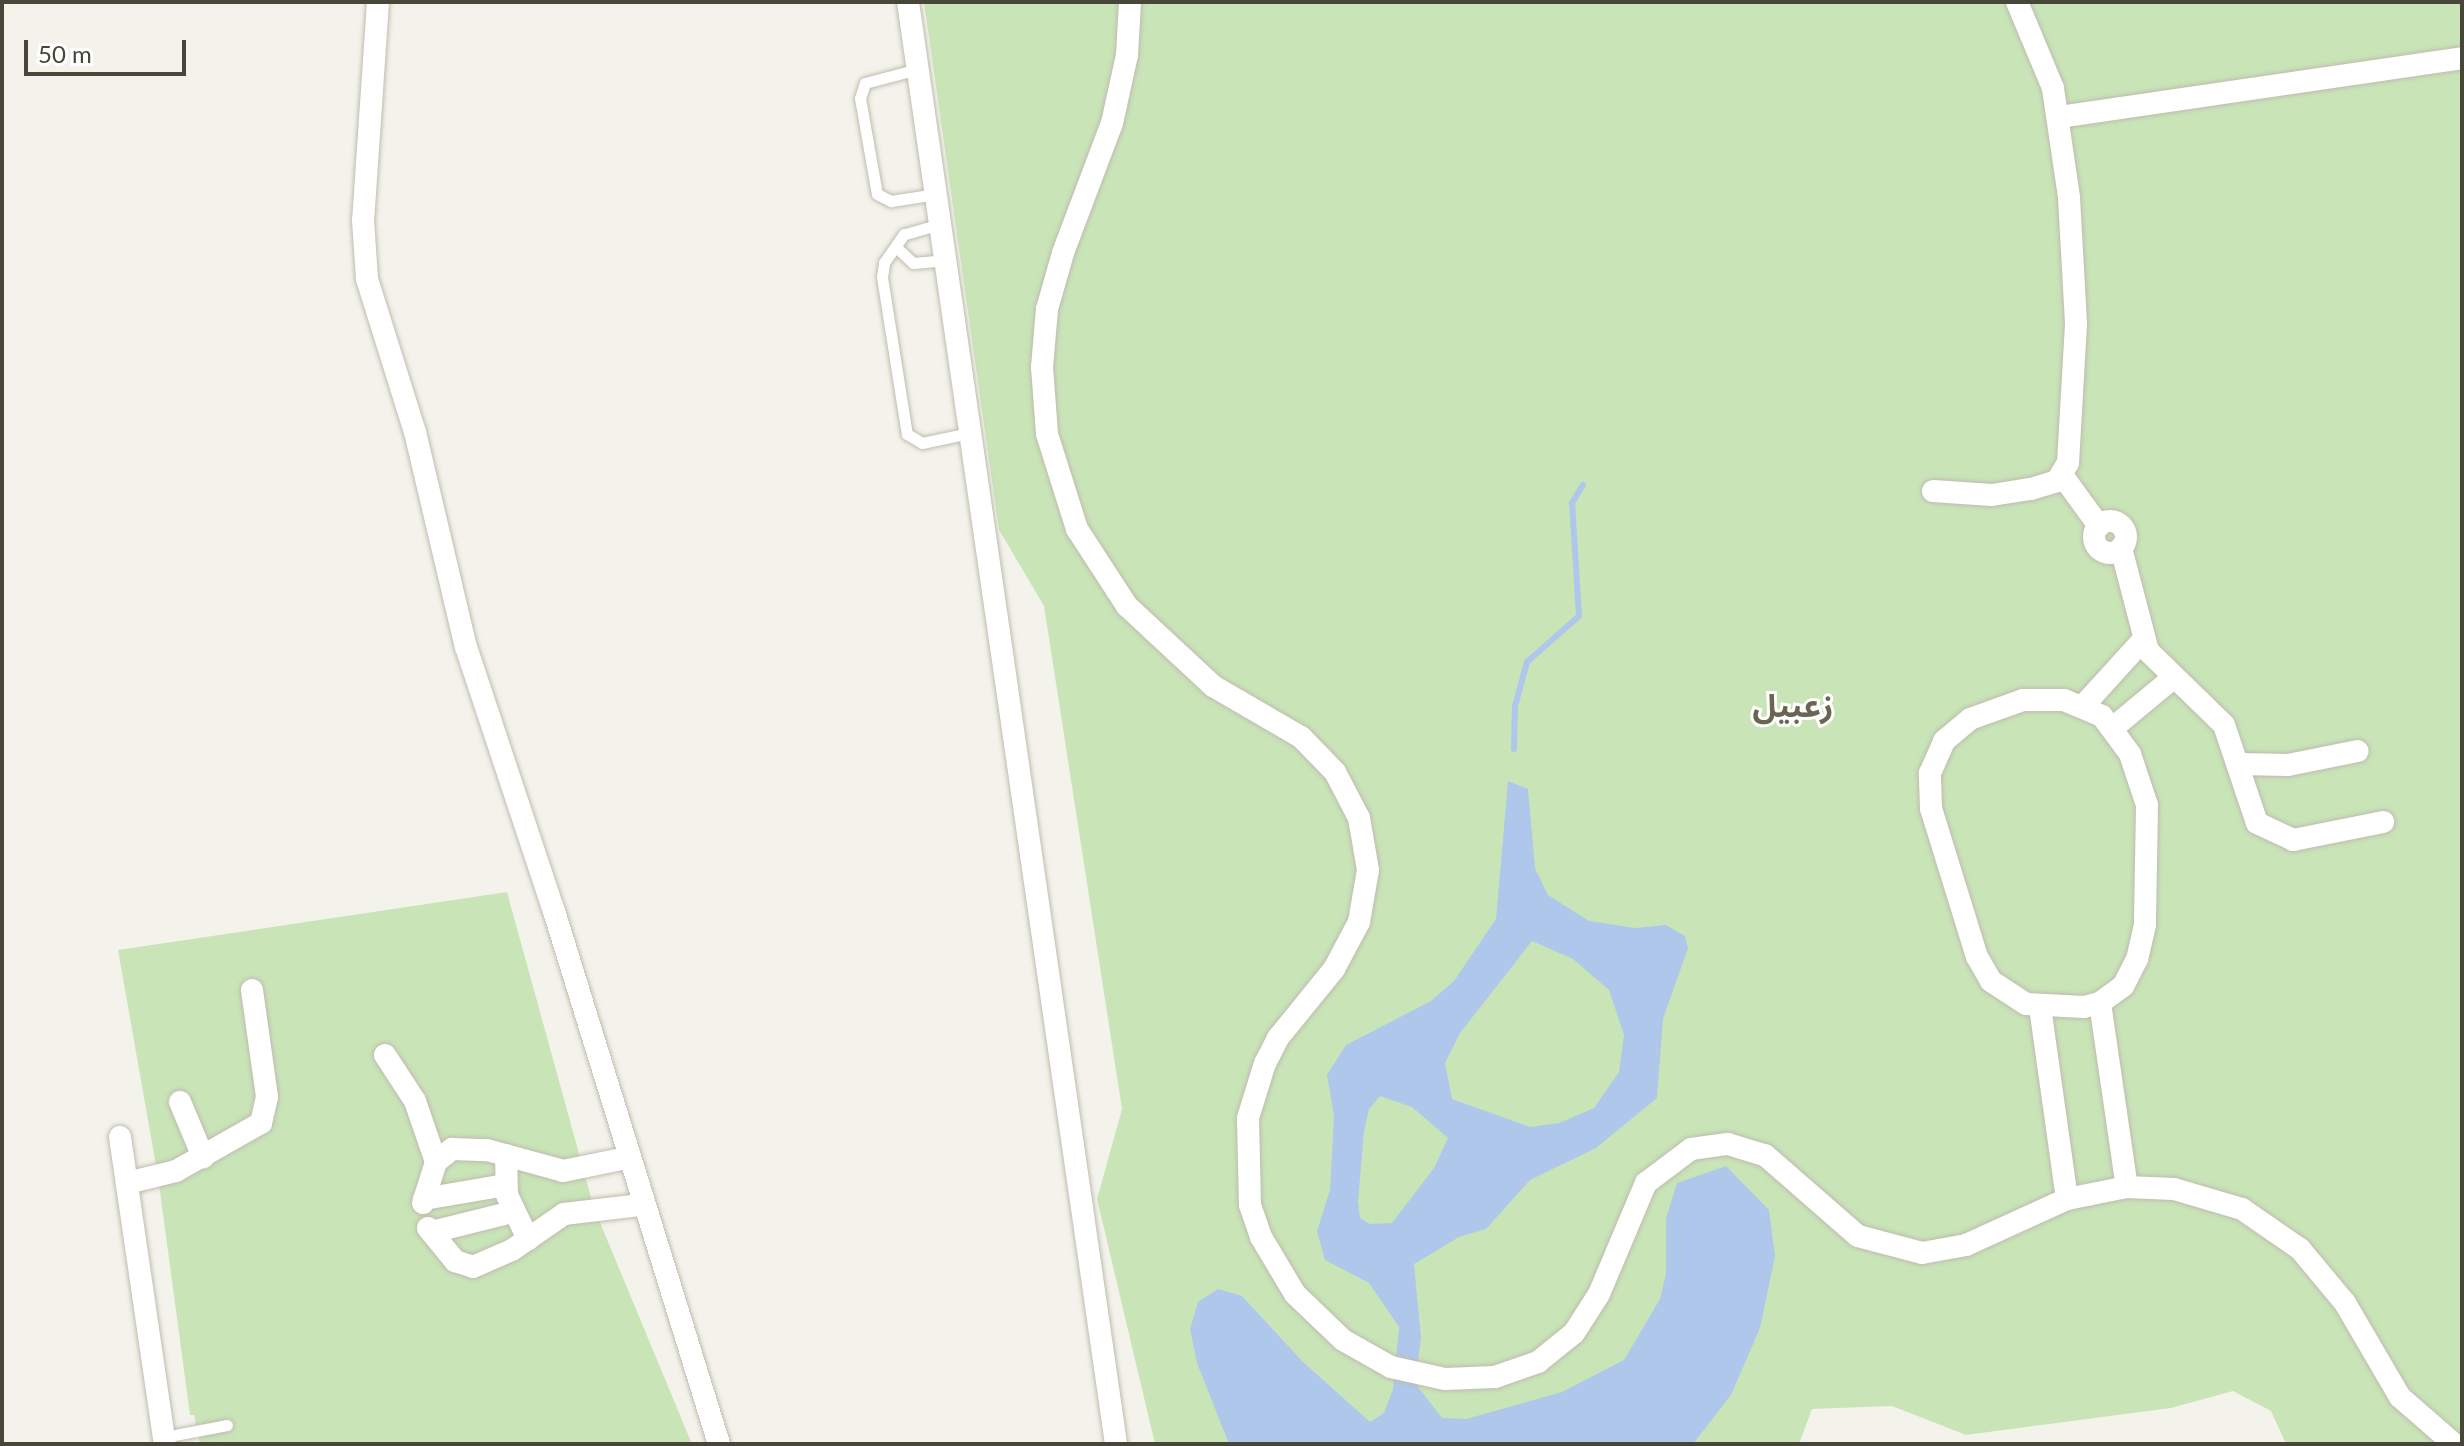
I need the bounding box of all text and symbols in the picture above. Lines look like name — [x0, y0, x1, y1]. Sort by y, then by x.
scale bar — [28, 24, 190, 74]
text: 50 m — [38, 39, 92, 68]
district label: زعبيل — [1753, 686, 1833, 724]

